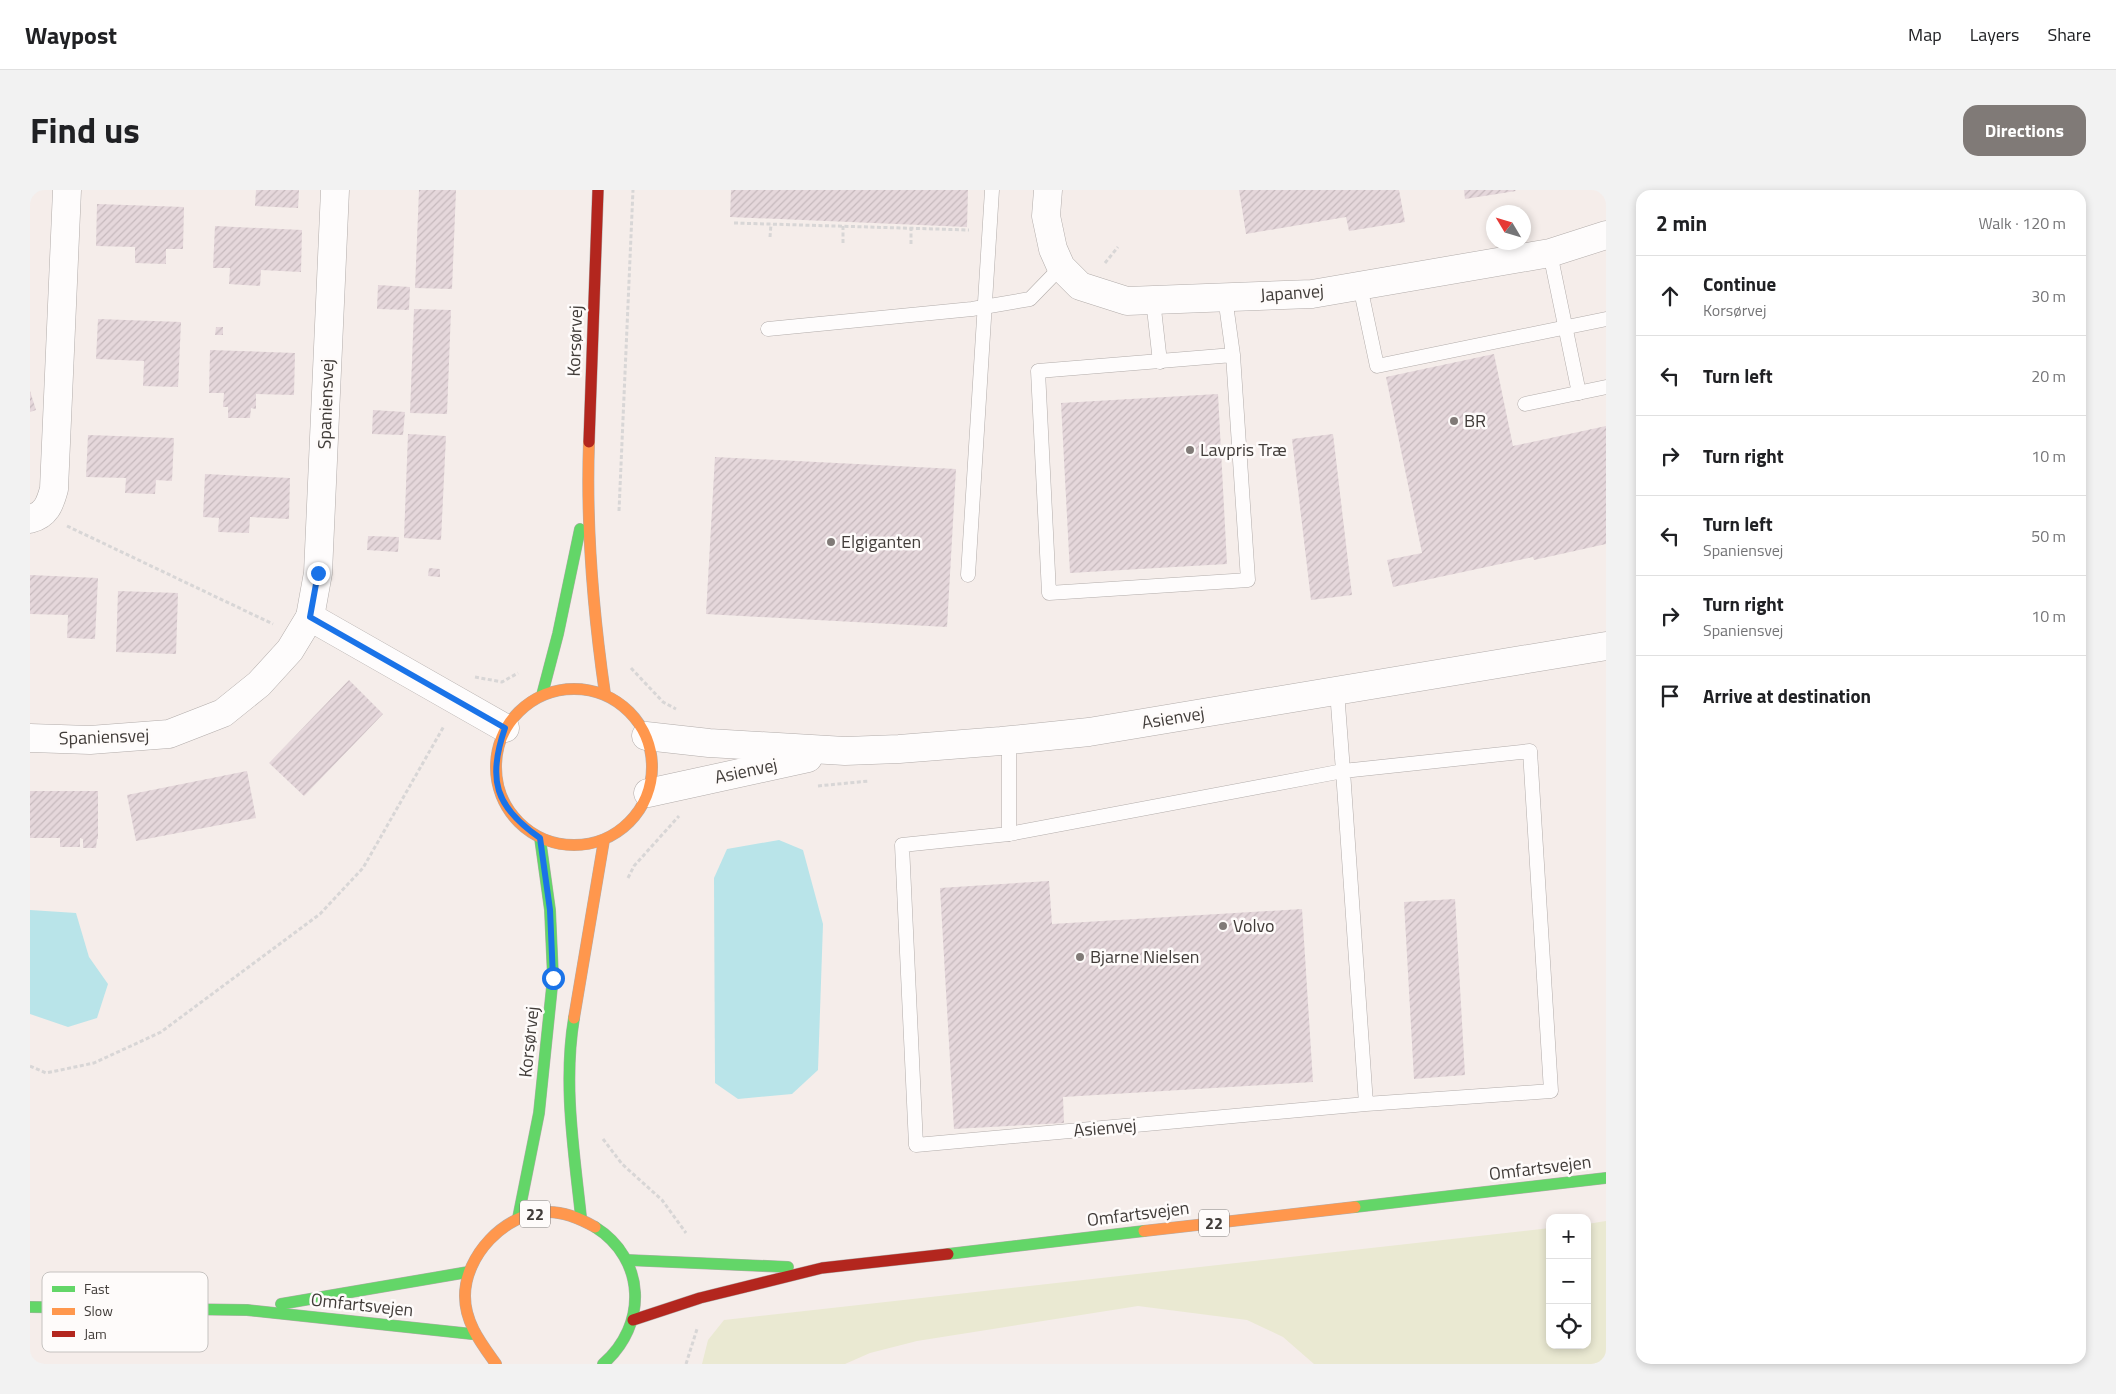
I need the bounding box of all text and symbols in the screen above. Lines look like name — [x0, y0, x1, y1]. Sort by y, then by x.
text: Waypost — [25, 17, 117, 53]
text: Map — [1908, 21, 1942, 48]
text: Layers — [1970, 21, 2019, 48]
text: Share — [2047, 21, 2091, 48]
text: Find us — [30, 103, 140, 157]
button: Directions — [1963, 105, 2086, 156]
north arrow — [1486, 205, 1531, 250]
text: 2 min — [1656, 207, 1707, 239]
text: Walk · 120 m — [1978, 211, 2066, 235]
text: Continue — [1703, 269, 1776, 298]
street label: Japanvej — [1259, 277, 1325, 308]
icon: ahead — [1656, 282, 1684, 310]
text: 30 m — [2031, 284, 2066, 308]
text: Korsørvej — [1703, 298, 1766, 322]
street label: Korsørvej — [560, 305, 589, 377]
street label: Spaniensvej — [310, 358, 341, 450]
text: Turn left — [1703, 361, 1773, 390]
icon: left — [1656, 362, 1684, 390]
text: 20 m — [2031, 364, 2066, 388]
place label: BR — [1464, 407, 1486, 434]
marker: BR — [1448, 415, 1460, 427]
place label: Lavpris Træ — [1200, 436, 1287, 463]
text: Turn right — [1703, 441, 1784, 470]
icon: right — [1656, 442, 1684, 470]
marker: Lavpris Træ — [1184, 444, 1196, 456]
text: 10 m — [2031, 444, 2066, 468]
text: Turn left — [1703, 509, 1773, 538]
icon: left — [1656, 522, 1684, 550]
text: 50 m — [2031, 524, 2066, 548]
place label: Elgiganten — [841, 528, 921, 555]
marker: Elgiganten — [825, 536, 837, 548]
text: Spaniensvej — [1703, 538, 1783, 562]
route end — [307, 562, 330, 585]
text: Turn right — [1703, 589, 1784, 618]
icon: right — [1656, 602, 1684, 630]
text: 10 m — [2031, 604, 2066, 628]
text: Spaniensvej — [1703, 618, 1783, 642]
text: Arrive at destination — [1703, 681, 1871, 710]
icon: arrive — [1656, 682, 1684, 710]
street label: Asienvej — [1140, 699, 1206, 736]
street label: Spaniensvej — [58, 721, 150, 752]
street label: Asienvej — [712, 751, 780, 790]
place label: Volvo — [1233, 912, 1275, 939]
marker: Volvo — [1217, 920, 1229, 932]
place label: Bjarne Nielsen — [1090, 943, 1199, 970]
marker: Bjarne Nielsen — [1074, 951, 1086, 963]
route start — [542, 967, 565, 990]
street label: Korsørvej — [511, 1005, 546, 1079]
street label: Asienvej — [1072, 1111, 1138, 1144]
street label: Omfartsvejen — [1487, 1148, 1593, 1187]
street label: Omfartsvejen — [1085, 1194, 1191, 1233]
road number: 22 — [520, 1201, 550, 1228]
road number: 22 — [1199, 1210, 1229, 1236]
map controls — [1546, 1214, 1591, 1349]
button: + — [1546, 1214, 1591, 1259]
button: − — [1546, 1259, 1591, 1304]
legend — [42, 1272, 208, 1352]
text: Fast — [84, 1278, 109, 1299]
street label: Omfartsvejen — [309, 1286, 415, 1323]
text: Slow — [84, 1300, 113, 1321]
button: locate — [1546, 1304, 1591, 1349]
text: Jam — [84, 1323, 107, 1344]

